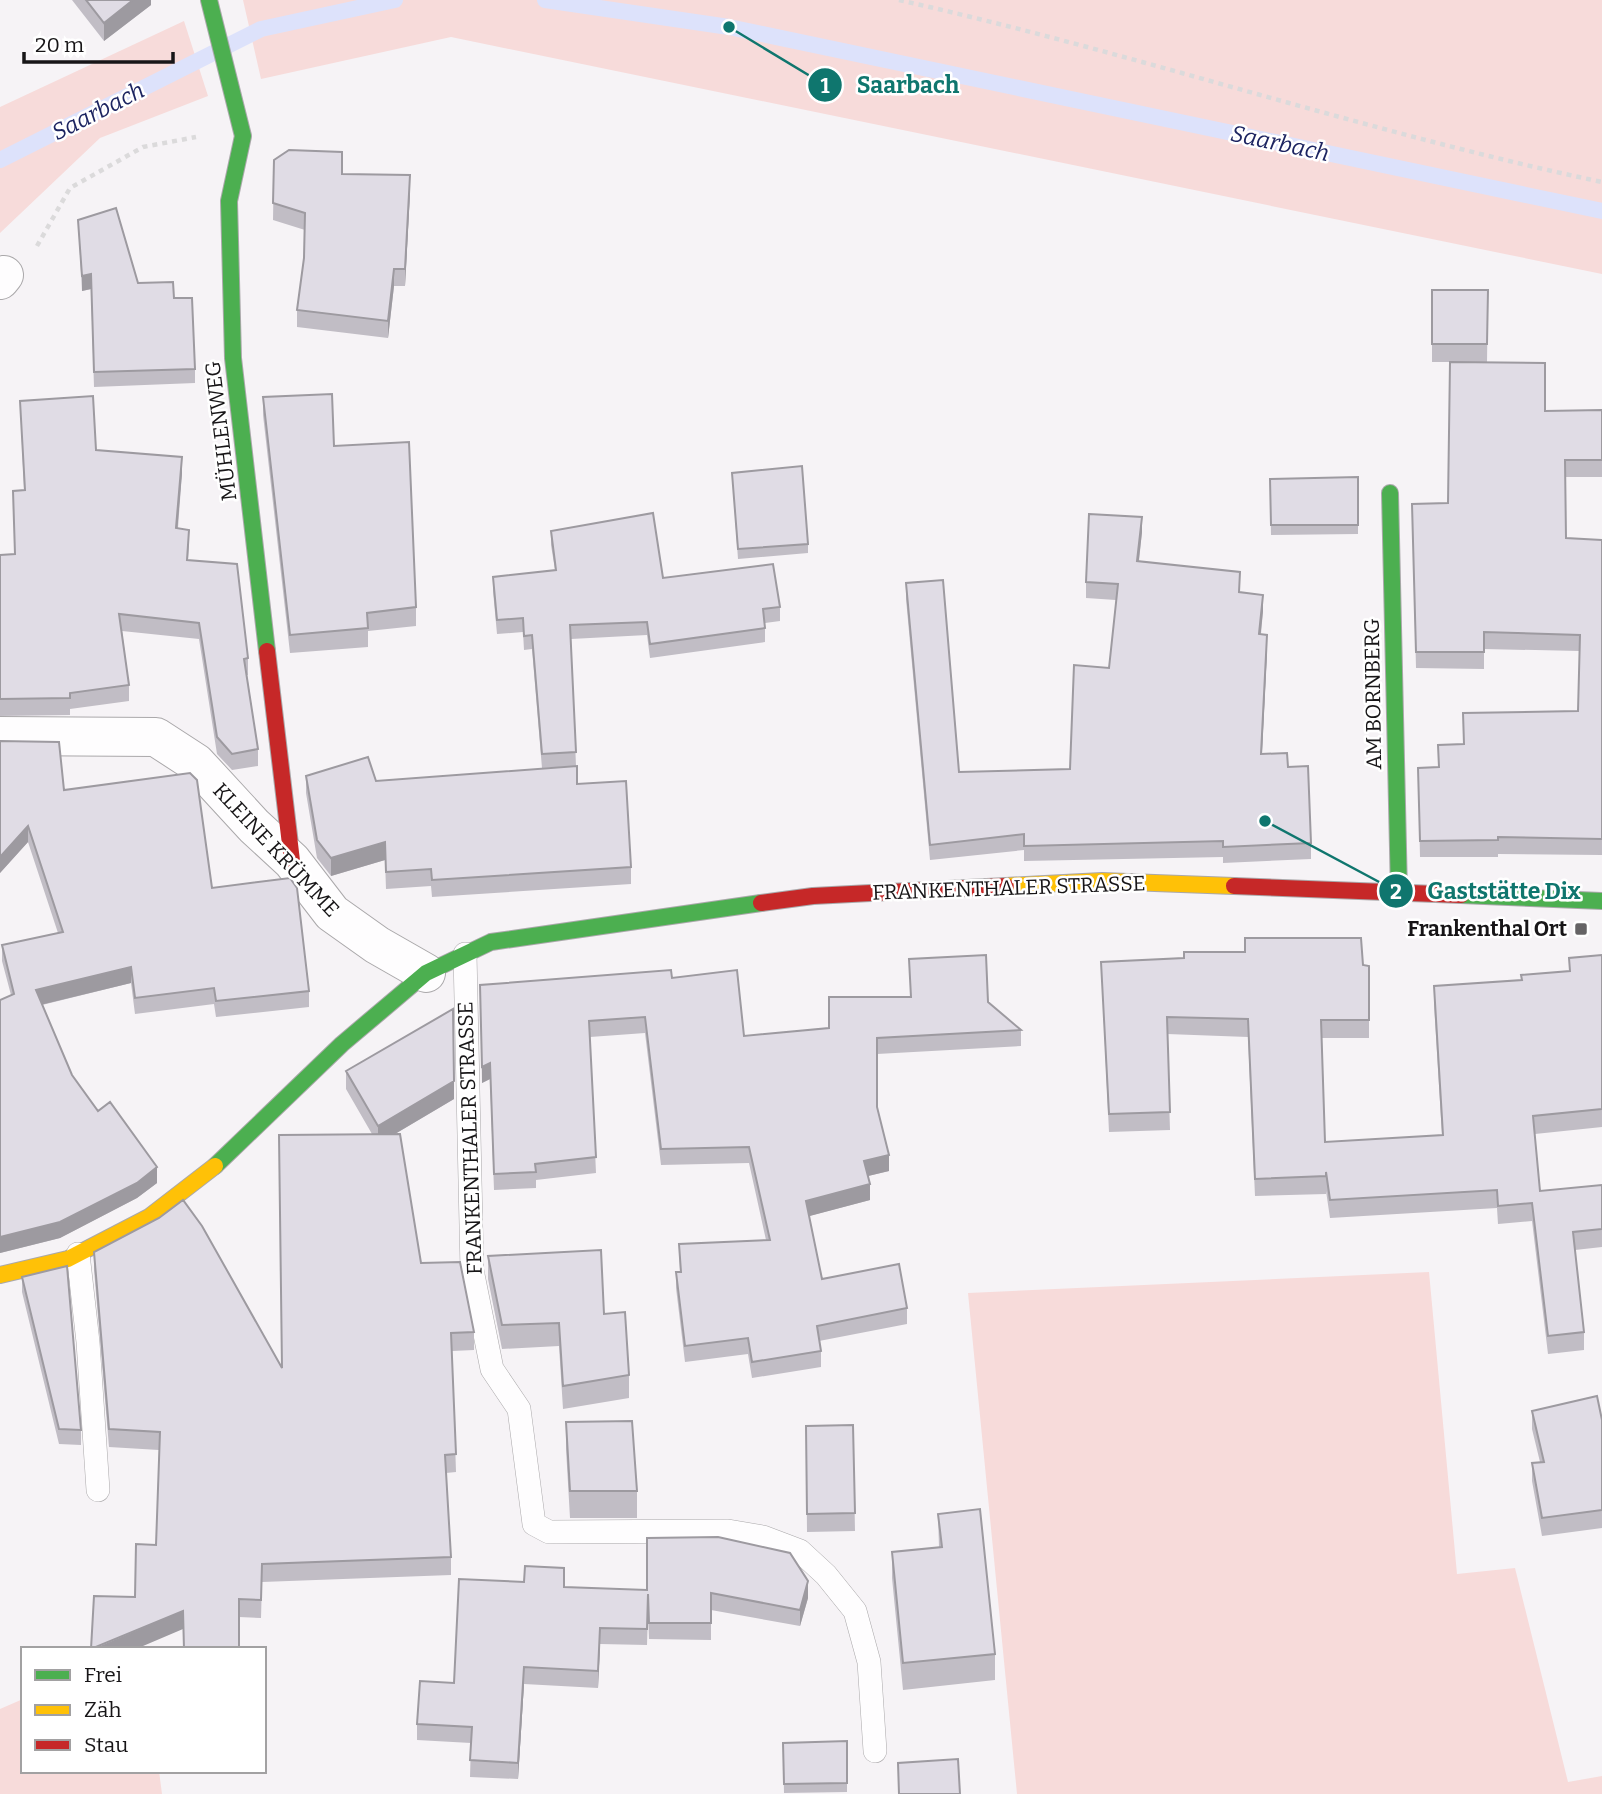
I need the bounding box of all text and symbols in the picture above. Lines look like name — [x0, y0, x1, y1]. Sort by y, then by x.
scale bar — [24, 21, 173, 65]
text: 20 m — [35, 32, 84, 58]
callout: Saarbach — [808, 63, 973, 107]
text: Saarbach — [857, 71, 960, 99]
text: 1 — [820, 73, 830, 99]
water label: Saarbach — [47, 76, 149, 146]
water label: Saarbach — [1228, 119, 1332, 167]
street label: MÜHLENWEG — [200, 360, 242, 502]
street label: AM BORNBERG — [1359, 618, 1387, 770]
street label: KLEINE KRÜMME — [207, 778, 345, 922]
callout: Gaststätte Dix — [1379, 869, 1595, 913]
street label: FRANKENTHALER STRASSE — [872, 870, 1146, 906]
text: Gaststätte Dix — [1427, 877, 1581, 905]
text: 2 — [1390, 879, 1402, 905]
place label: Frankenthal Ort — [1407, 916, 1568, 942]
marker: Frankenthal Ort — [1573, 921, 1589, 937]
street label: FRANKENTHALER STRASSE — [452, 1001, 488, 1275]
legend — [21, 1647, 266, 1773]
text: Frei — [84, 1662, 122, 1688]
text: Zäh — [84, 1697, 122, 1723]
text: Stau — [84, 1732, 128, 1758]

